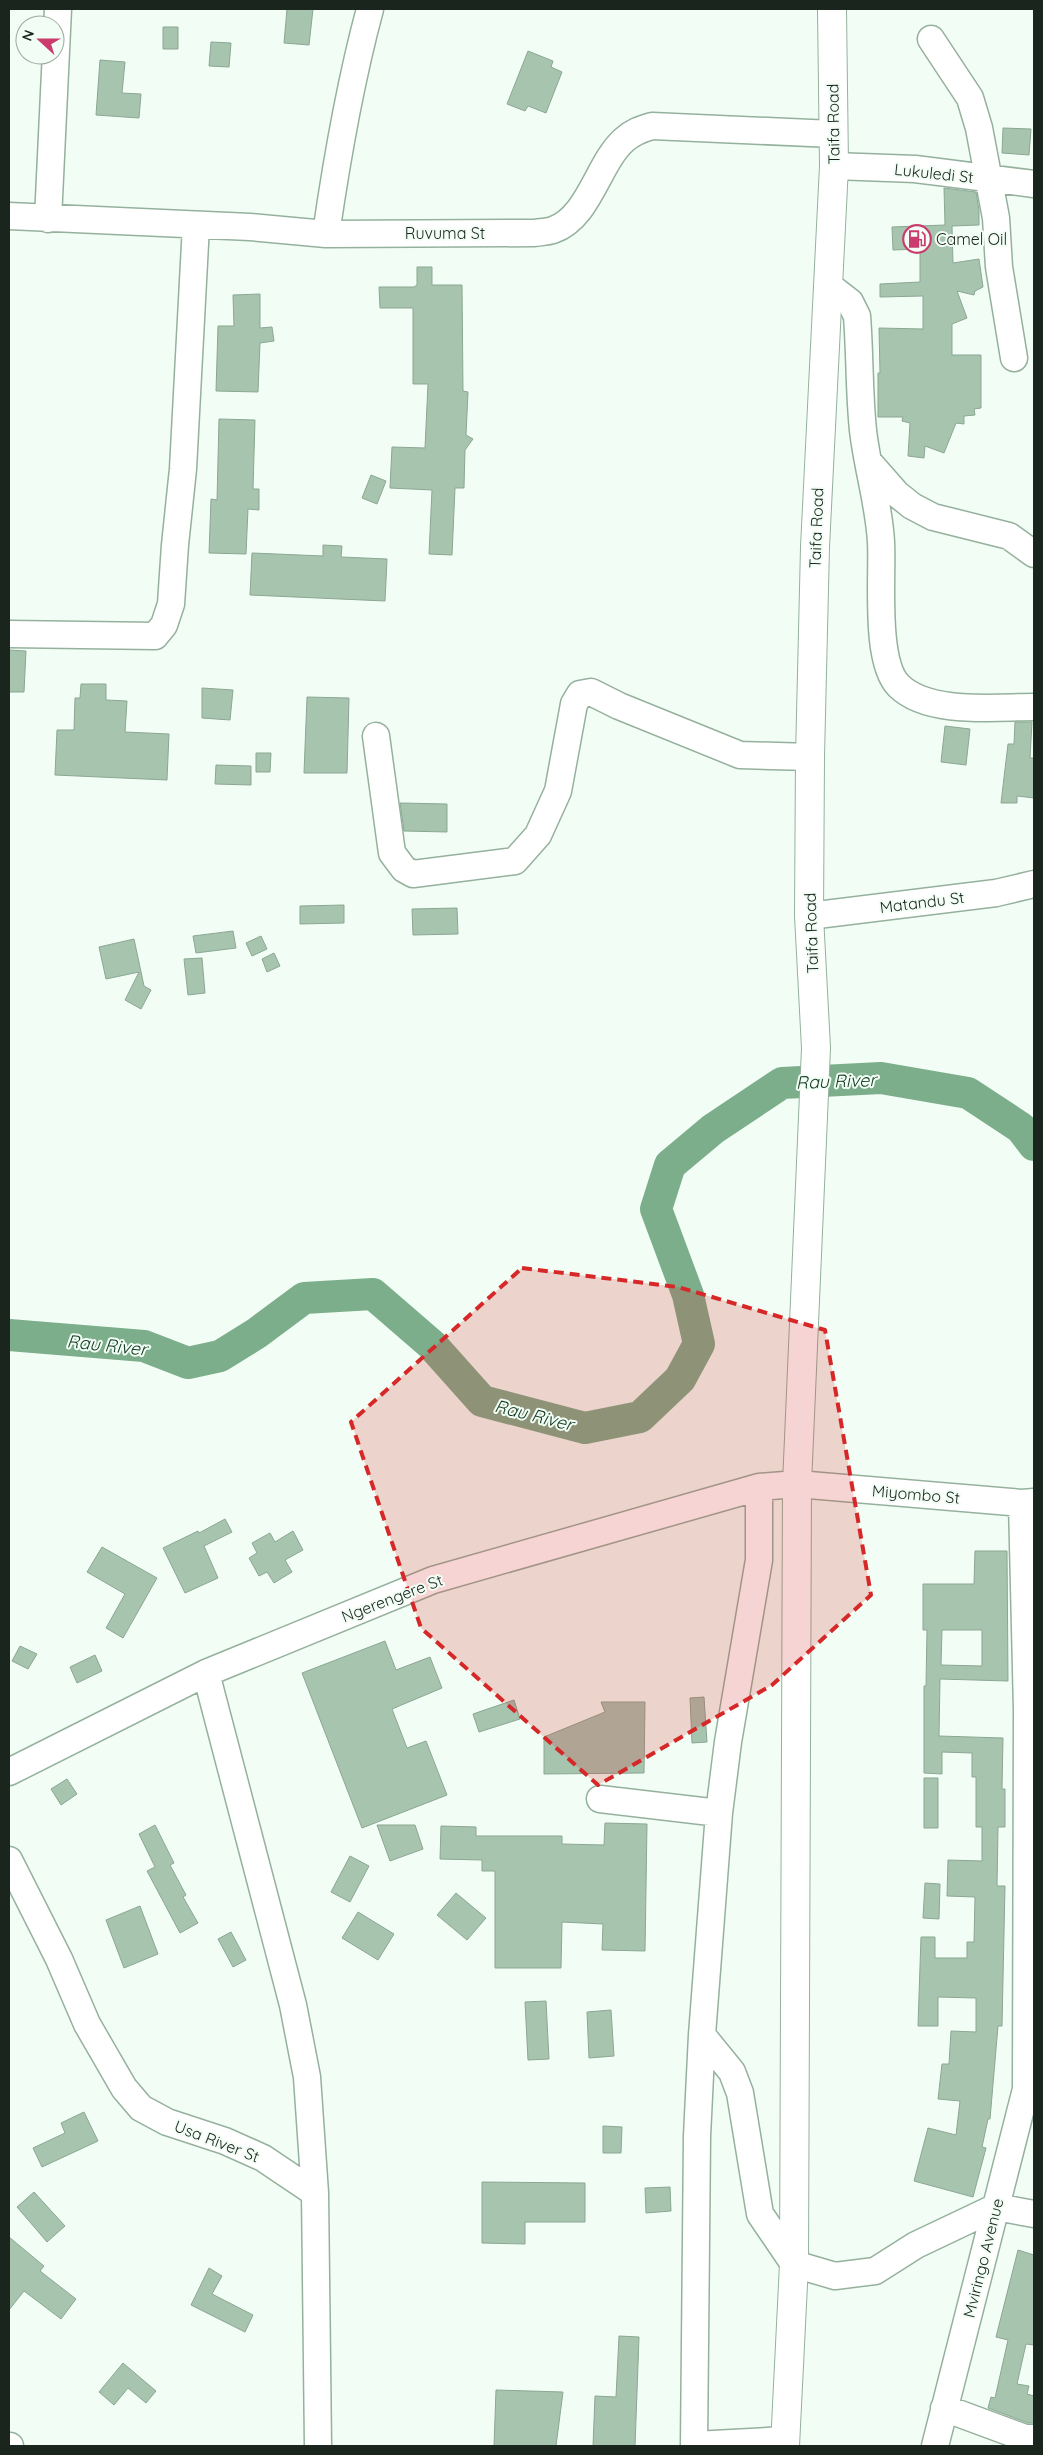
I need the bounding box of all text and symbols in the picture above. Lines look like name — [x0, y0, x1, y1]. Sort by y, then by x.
north arrow — [15, 15, 65, 65]
text: N — [18, 27, 38, 43]
street label: Taifa Road — [822, 83, 844, 165]
street label: Lukuledi St — [893, 159, 975, 187]
street label: Ruvuma St — [405, 223, 485, 243]
fuel station icon: Camel Oil — [902, 224, 932, 254]
place label: Camel Oil — [936, 229, 1007, 249]
street label: Taifa Road — [805, 487, 827, 569]
street label: Matandu St — [879, 887, 965, 917]
street label: Taifa Road — [800, 892, 822, 974]
water label: Rau River — [795, 1068, 879, 1094]
water label: Rau River — [66, 1329, 150, 1361]
water label: Rau River — [492, 1394, 578, 1436]
street label: Miyombo St — [871, 1480, 961, 1508]
street label: Ngerengere St — [339, 1570, 445, 1626]
street label: Usa River St — [172, 2116, 262, 2166]
street label: Mviringo Avenue — [958, 2196, 1008, 2320]

